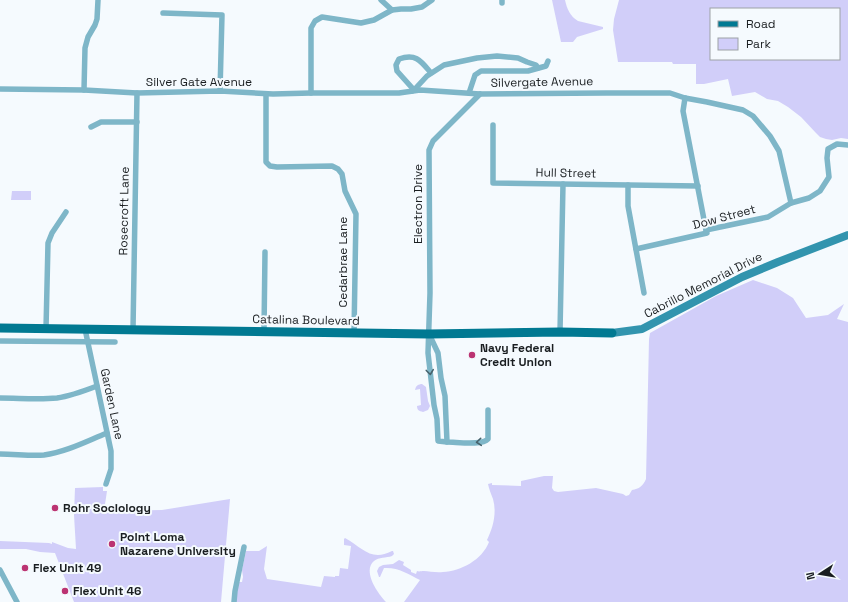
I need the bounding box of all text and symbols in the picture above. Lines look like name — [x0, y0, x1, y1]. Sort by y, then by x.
legend — [710, 8, 840, 60]
text: Road — [746, 16, 775, 32]
text: Park — [746, 36, 771, 52]
street label: Silvergate Avenue — [490, 73, 594, 91]
street label: Silver Gate Avenue — [146, 74, 252, 90]
street label: Electron Drive — [410, 164, 426, 244]
street label: Hull Street — [535, 164, 597, 182]
street label: Rosecroft Lane — [115, 167, 133, 255]
street label: Dow Street — [691, 201, 757, 233]
street label: Cedarbrae Lane — [335, 217, 351, 307]
street label: Cabrillo Memorial Drive — [641, 248, 765, 322]
street label: Catalina Boulevard — [252, 311, 360, 329]
place label: Navy Federal Credit Union — [480, 340, 554, 370]
marker: Navy Federal Credit Union — [467, 350, 477, 360]
street label: Garden Lane — [97, 367, 127, 441]
one-way arrow — [425, 369, 434, 376]
one-way arrow — [476, 438, 482, 447]
place label: Rohr Sociology — [63, 500, 151, 516]
marker: Rohr Sociology — [50, 503, 60, 513]
place label: Point Loma Nazarene University — [120, 529, 236, 559]
marker: Point Loma Nazarene University — [107, 539, 117, 549]
north arrow — [800, 554, 840, 594]
place label: Flex Unit 49 — [33, 560, 102, 576]
marker: Flex Unit 49 — [20, 563, 30, 573]
text: N — [803, 571, 818, 581]
place label: Flex Unit 46 — [73, 583, 142, 599]
marker: Flex Unit 46 — [60, 586, 70, 596]

